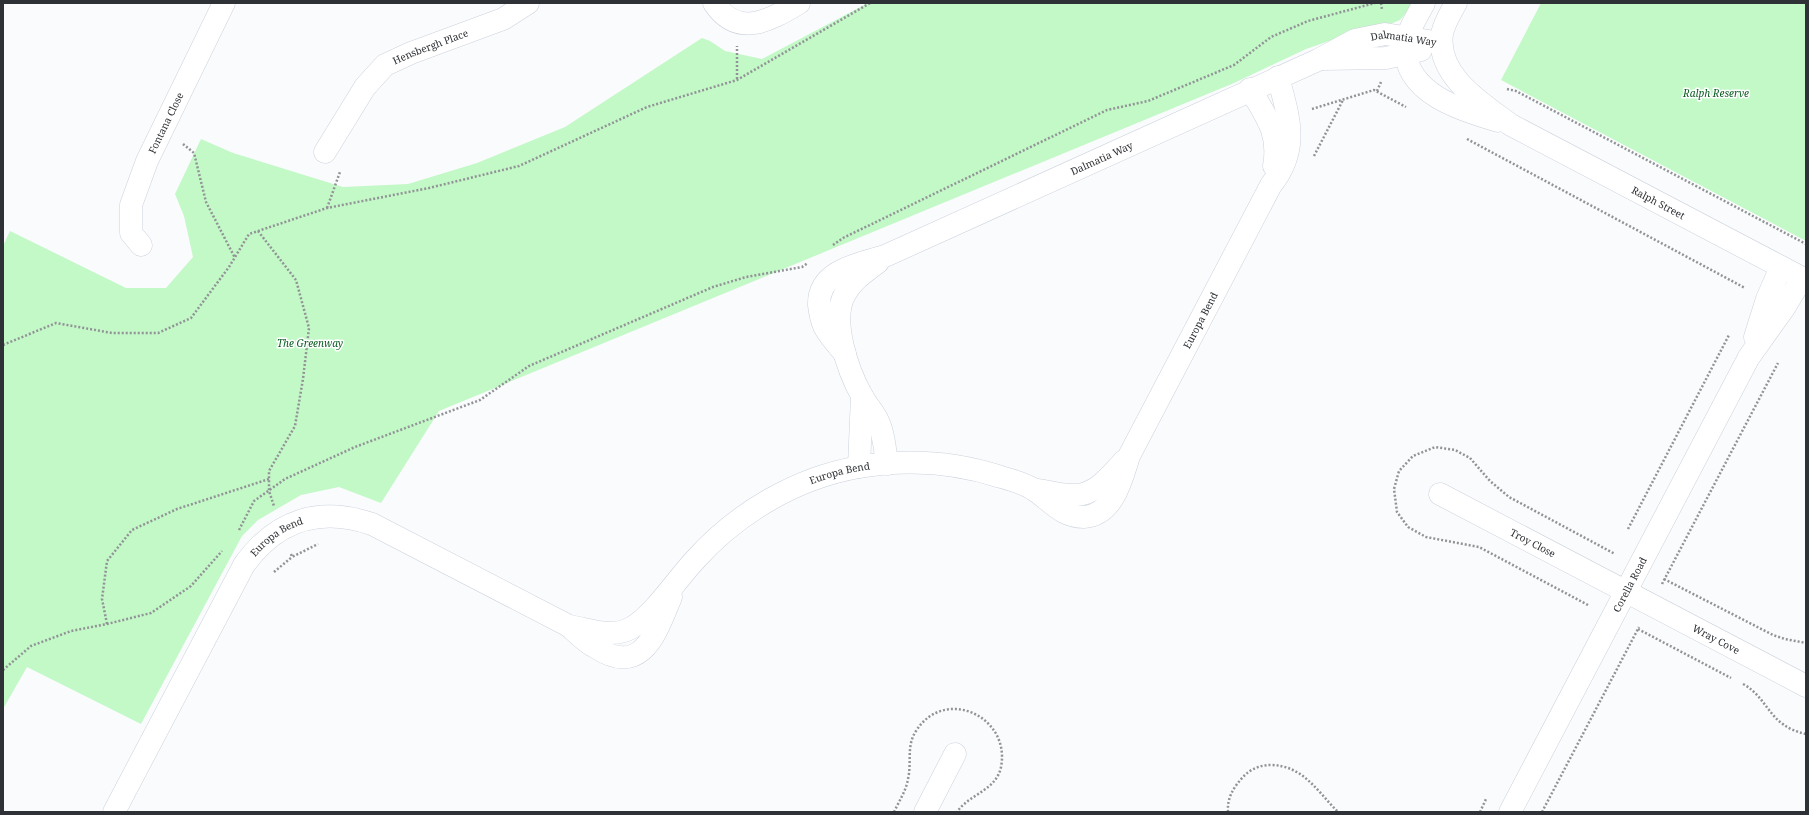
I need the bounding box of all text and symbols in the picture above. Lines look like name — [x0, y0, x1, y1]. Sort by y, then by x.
street label: Hensbergh Place — [390, 26, 470, 68]
street label: Dalmatia Way — [1369, 27, 1438, 49]
park label: Ralph Reserve — [1682, 86, 1749, 100]
street label: Fontana Close — [145, 90, 187, 156]
street label: Dalmatia Way — [1068, 138, 1135, 178]
street label: Ralph Street — [1629, 183, 1688, 222]
street label: Europa Bend — [1180, 289, 1221, 351]
park label: The Greenway — [277, 336, 343, 350]
street label: Europa Bend — [807, 458, 871, 487]
street label: Europa Bend — [247, 514, 304, 559]
street label: Troy Close — [1508, 525, 1558, 560]
street label: Corella Road — [1609, 554, 1650, 615]
street label: Wray Cove — [1690, 621, 1742, 657]

